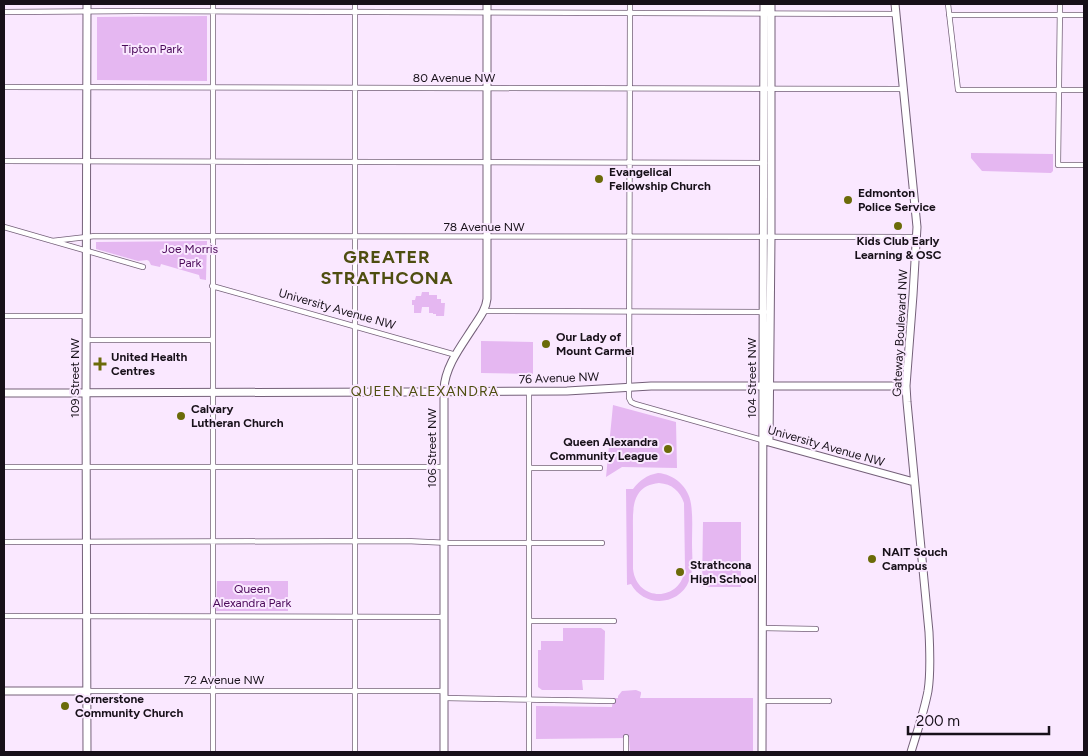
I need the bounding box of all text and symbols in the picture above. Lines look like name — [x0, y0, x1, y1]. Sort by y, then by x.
park label: Tipton Park — [122, 42, 182, 56]
street label: 80 Avenue NW — [413, 71, 496, 85]
place label: Evangelical Fellowship Church — [609, 165, 711, 193]
marker: Evangelical Fellowship Church — [593, 173, 605, 185]
place label: Edmonton Police Service — [858, 186, 936, 214]
marker: Edmonton Police Service — [842, 194, 854, 206]
street label: 78 Avenue NW — [443, 220, 525, 234]
marker: Kids Club Early Learning & OSC — [892, 220, 904, 232]
place label: Kids Club Early Learning & OSC — [855, 234, 942, 262]
park label: Joe Morris Park — [162, 242, 219, 270]
district label: GREATER STRATHCONA — [320, 246, 454, 289]
street label: Gateway Boulevard NW — [890, 268, 910, 397]
street label: University Avenue NW — [277, 286, 398, 333]
place label: Our Lady of Mount Carmel — [556, 330, 634, 358]
street label: 104 Street NW — [745, 337, 759, 418]
street label: 109 Street NW — [68, 338, 82, 418]
marker: Our Lady of Mount Carmel — [540, 338, 552, 350]
place label: United Health Centres — [111, 350, 188, 378]
marker: United Health Centres — [93, 357, 107, 371]
street label: 76 Avenue NW — [518, 370, 600, 386]
district label: QUEEN ALEXANDRA — [351, 383, 499, 400]
place label: Calvary Lutheran Church — [191, 402, 284, 430]
street label: 106 Street NW — [425, 408, 439, 488]
marker: Calvary Lutheran Church — [175, 410, 187, 422]
street label: University Avenue NW — [766, 423, 887, 470]
place label: Queen Alexandra Community League — [550, 435, 658, 463]
marker: Queen Alexandra Community League — [662, 443, 674, 455]
place label: NAIT Souch Campus — [882, 545, 948, 573]
marker: NAIT Souch Campus — [866, 553, 878, 565]
place label: Strathcona High School — [690, 558, 757, 586]
marker: Strathcona High School — [674, 566, 686, 578]
park label: Queen Alexandra Park — [213, 582, 292, 610]
street label: 72 Avenue NW — [184, 673, 265, 687]
place label: Cornerstone Community Church — [75, 692, 183, 720]
marker: Cornerstone Community Church — [59, 700, 71, 712]
scale bar — [908, 704, 1049, 736]
text: 200 m — [916, 712, 960, 730]

